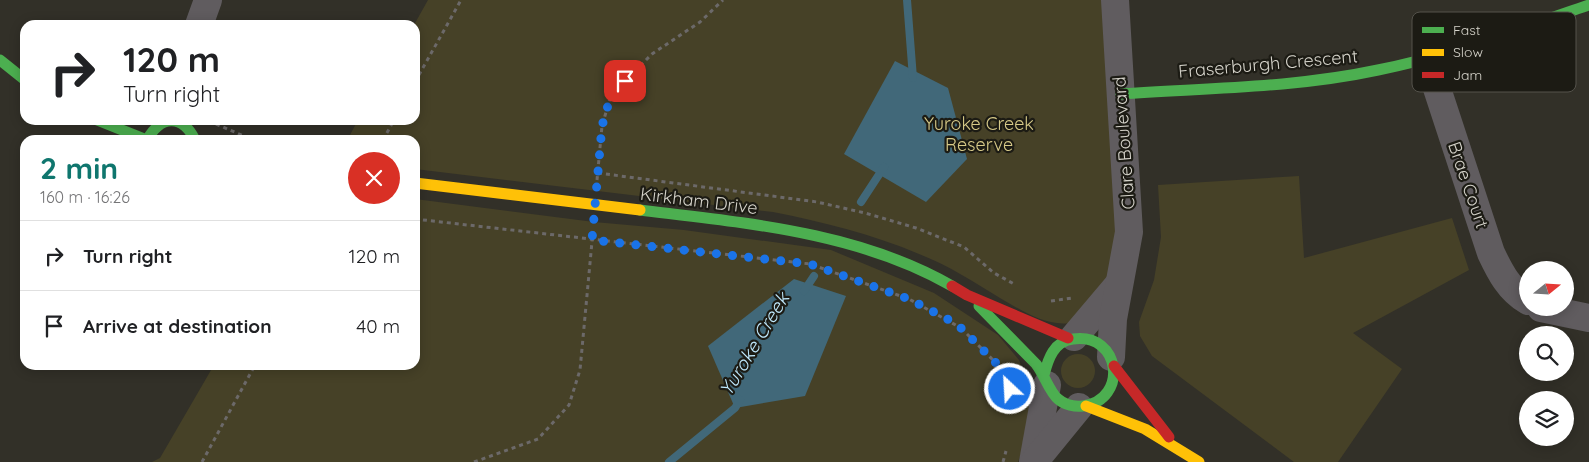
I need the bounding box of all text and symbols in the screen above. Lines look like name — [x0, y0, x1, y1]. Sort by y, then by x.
legend — [1412, 12, 1576, 92]
text: Fast — [1453, 21, 1481, 39]
text: 120 m — [123, 37, 220, 81]
icon: right — [40, 40, 105, 105]
text: Slow — [1453, 43, 1483, 61]
street label: Fraserburgh Crescent — [1177, 44, 1359, 83]
pin — [604, 60, 646, 102]
text: Jam — [1453, 66, 1482, 84]
icon: arrive — [611, 67, 639, 95]
street label: Clare Boulevard — [1107, 76, 1140, 210]
text: Turn right — [123, 80, 220, 108]
park label: Yuroke Creek Reserve — [924, 112, 1034, 156]
street label: Brae Court — [1443, 138, 1494, 231]
text: 2 min — [40, 149, 118, 187]
button: close — [348, 152, 400, 204]
street label: Kirkham Drive — [639, 182, 759, 219]
text: 160 m · 16:26 — [40, 187, 130, 207]
icon: right — [40, 242, 68, 270]
text: Turn right — [83, 244, 172, 268]
text: 120 m — [349, 244, 400, 268]
north arrow — [1519, 261, 1574, 316]
map controls — [1519, 261, 1574, 446]
water label: Yuroke Creek — [714, 287, 795, 400]
icon: arrive — [40, 312, 68, 340]
text: Arrive at destination — [83, 314, 272, 338]
text: 40 m — [356, 314, 400, 338]
button: search — [1519, 326, 1574, 381]
position arrow — [983, 362, 1035, 414]
button: layers — [1519, 391, 1574, 446]

